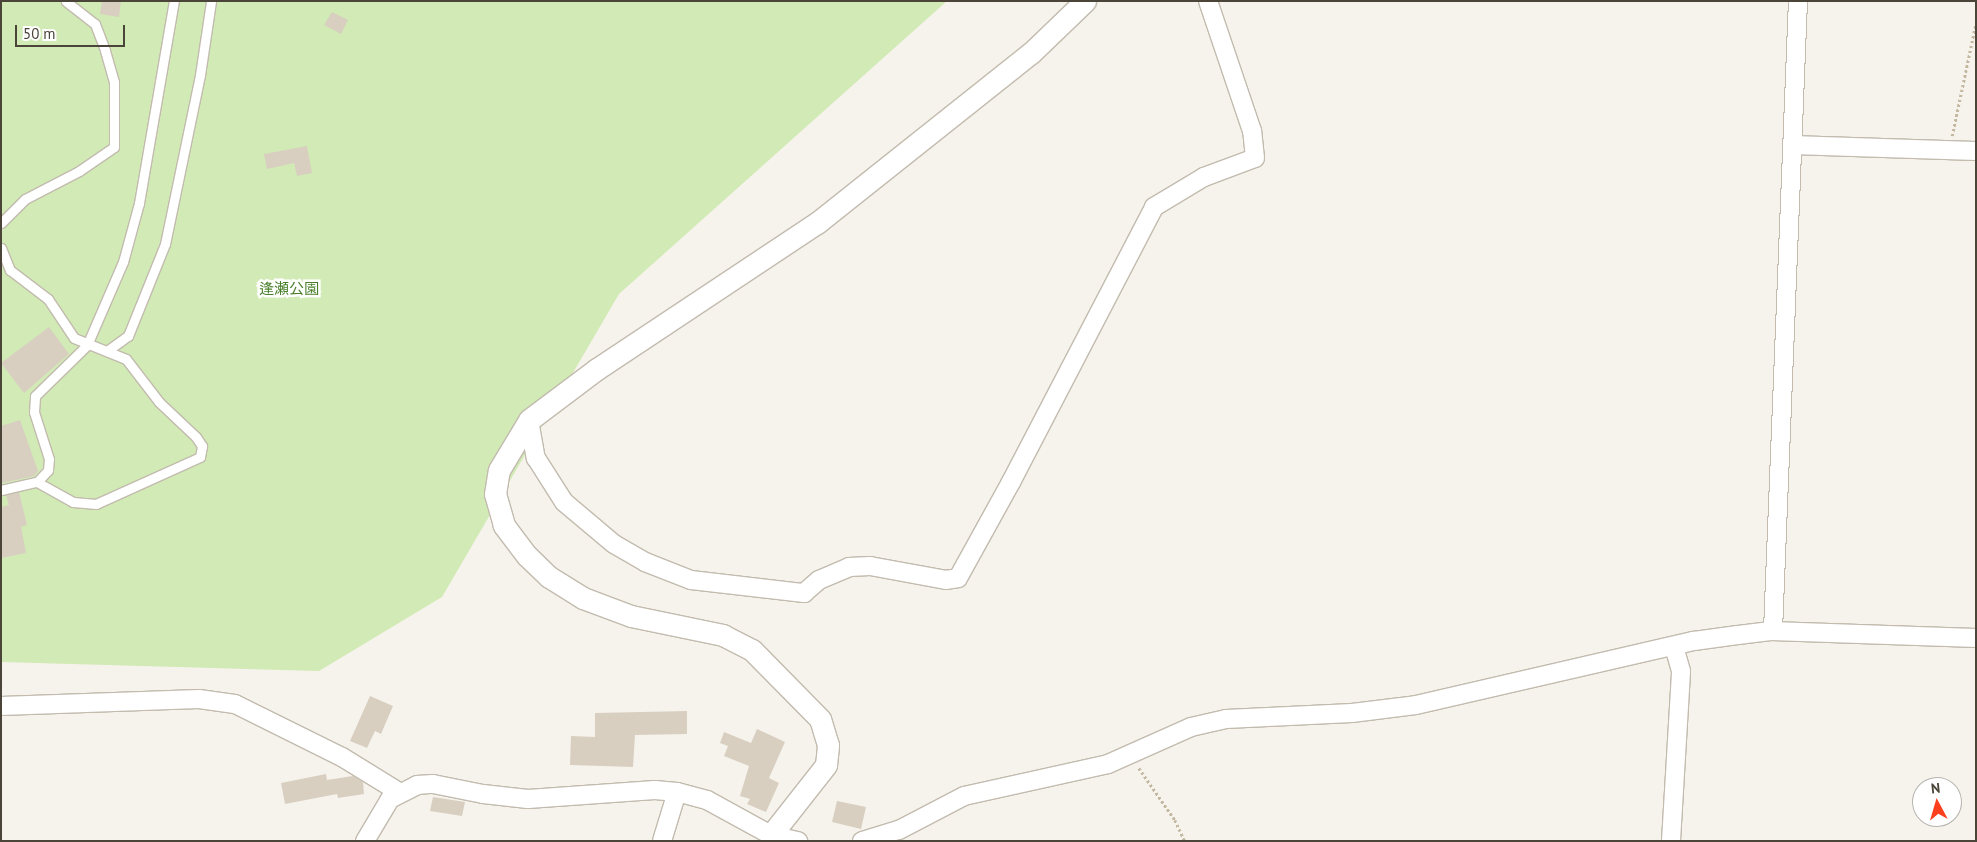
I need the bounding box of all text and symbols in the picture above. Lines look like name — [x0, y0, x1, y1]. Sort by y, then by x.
scale bar — [18, 15, 128, 47]
text: 50 m — [23, 24, 56, 43]
park label: 逢瀬公園 — [259, 280, 319, 298]
north arrow — [1912, 777, 1962, 827]
text: N — [1930, 779, 1941, 798]

